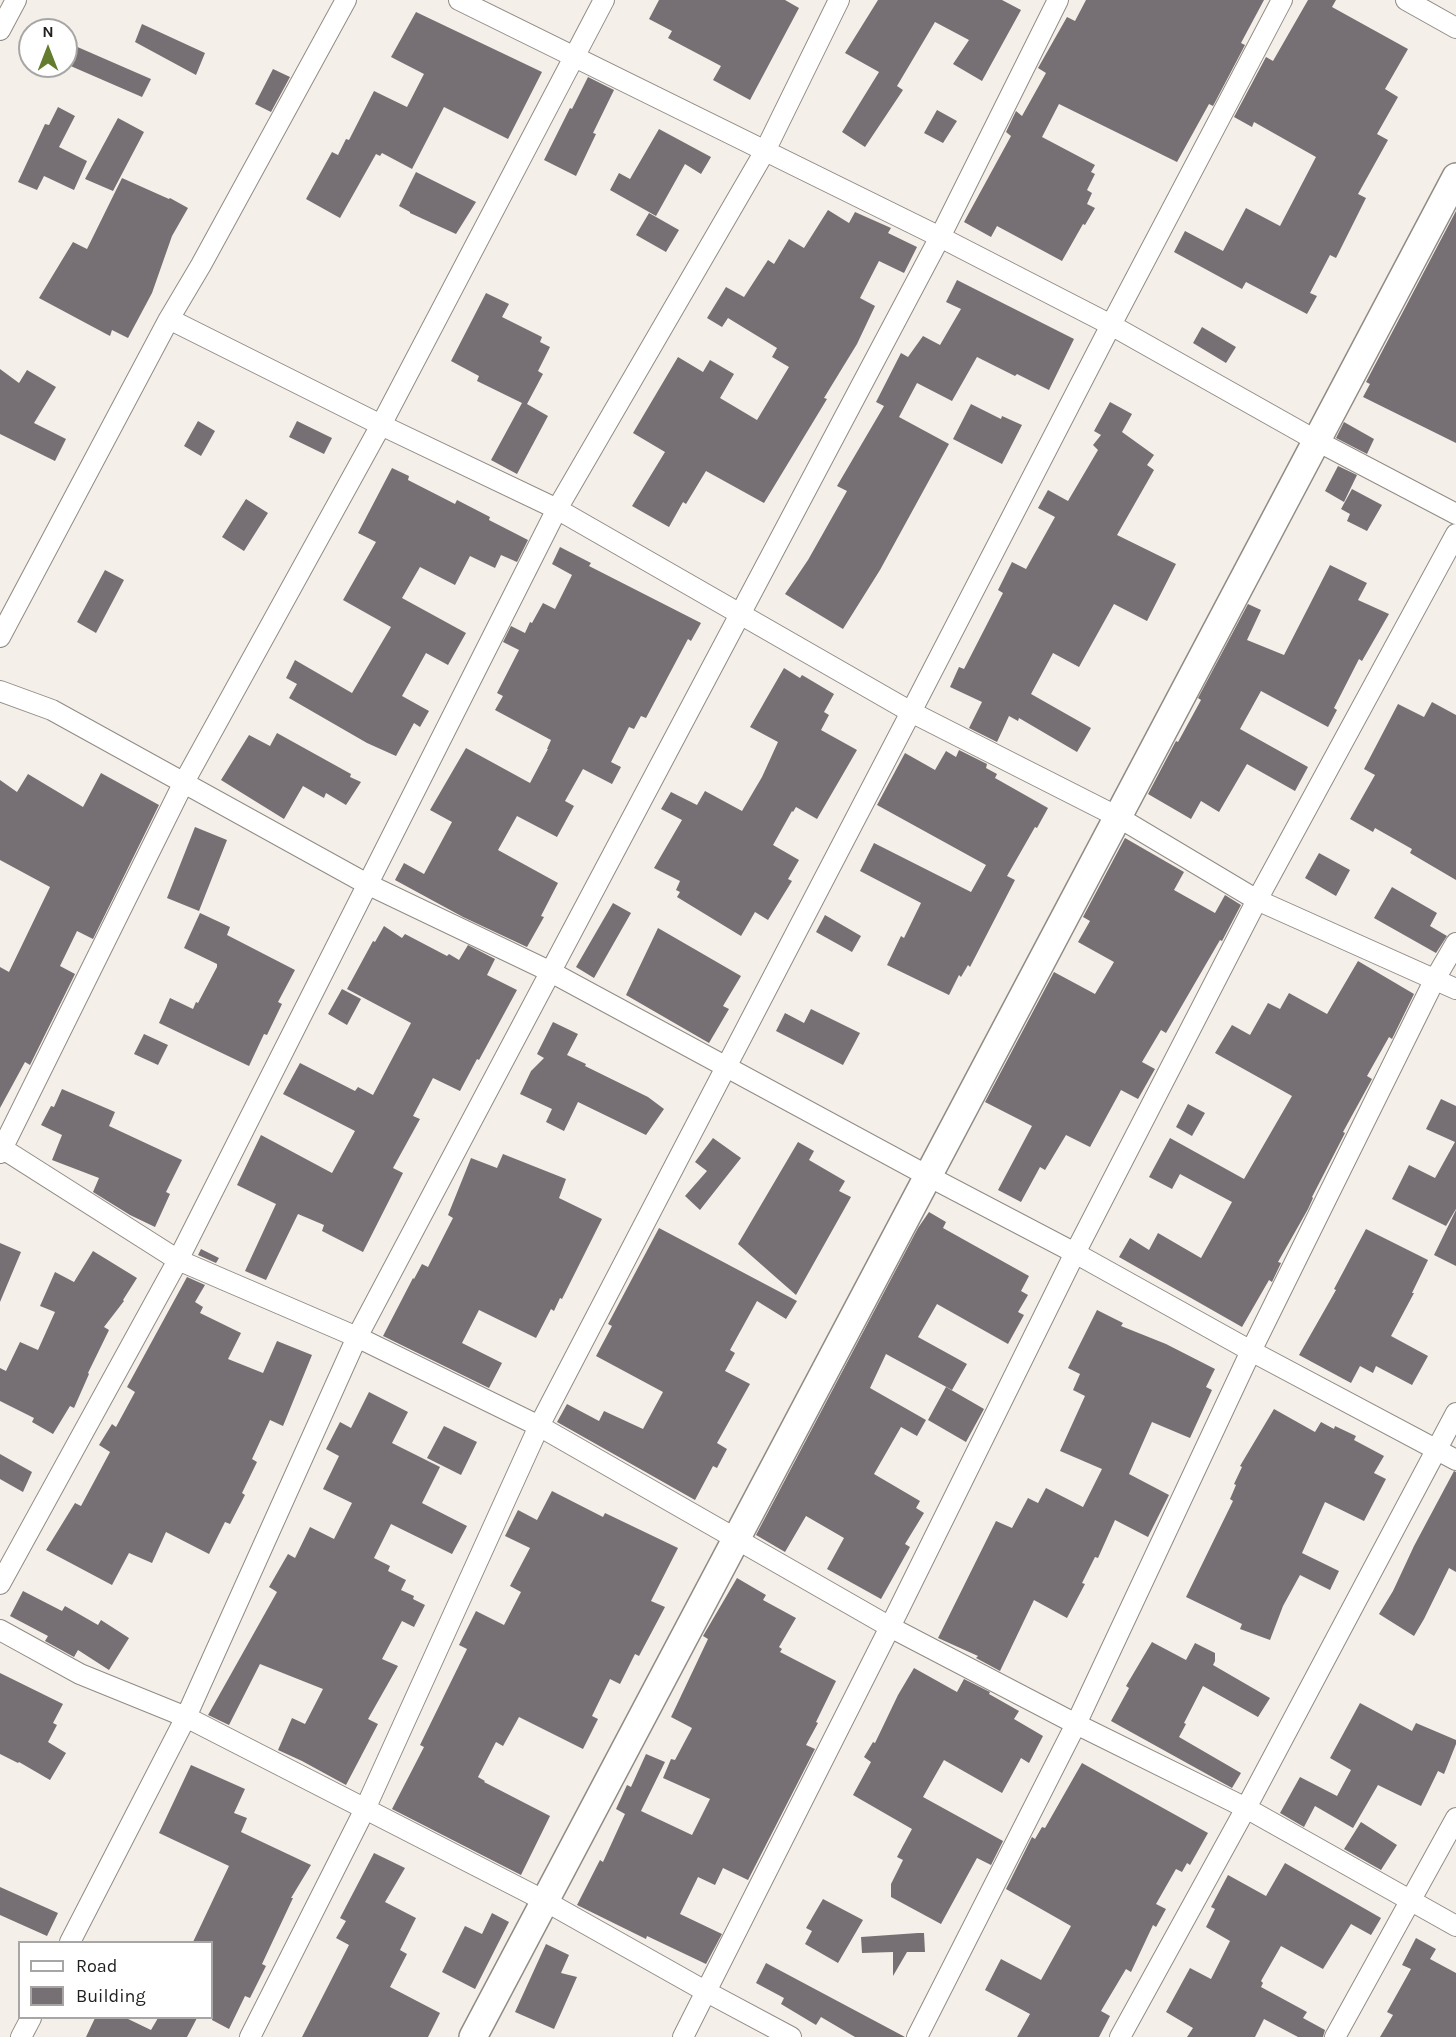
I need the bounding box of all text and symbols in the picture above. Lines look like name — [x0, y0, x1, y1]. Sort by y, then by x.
north arrow — [18, 18, 78, 78]
text: N — [42, 22, 54, 41]
legend — [18, 1941, 213, 2019]
text: Road — [76, 1955, 117, 1977]
text: Building — [76, 1985, 146, 2007]

